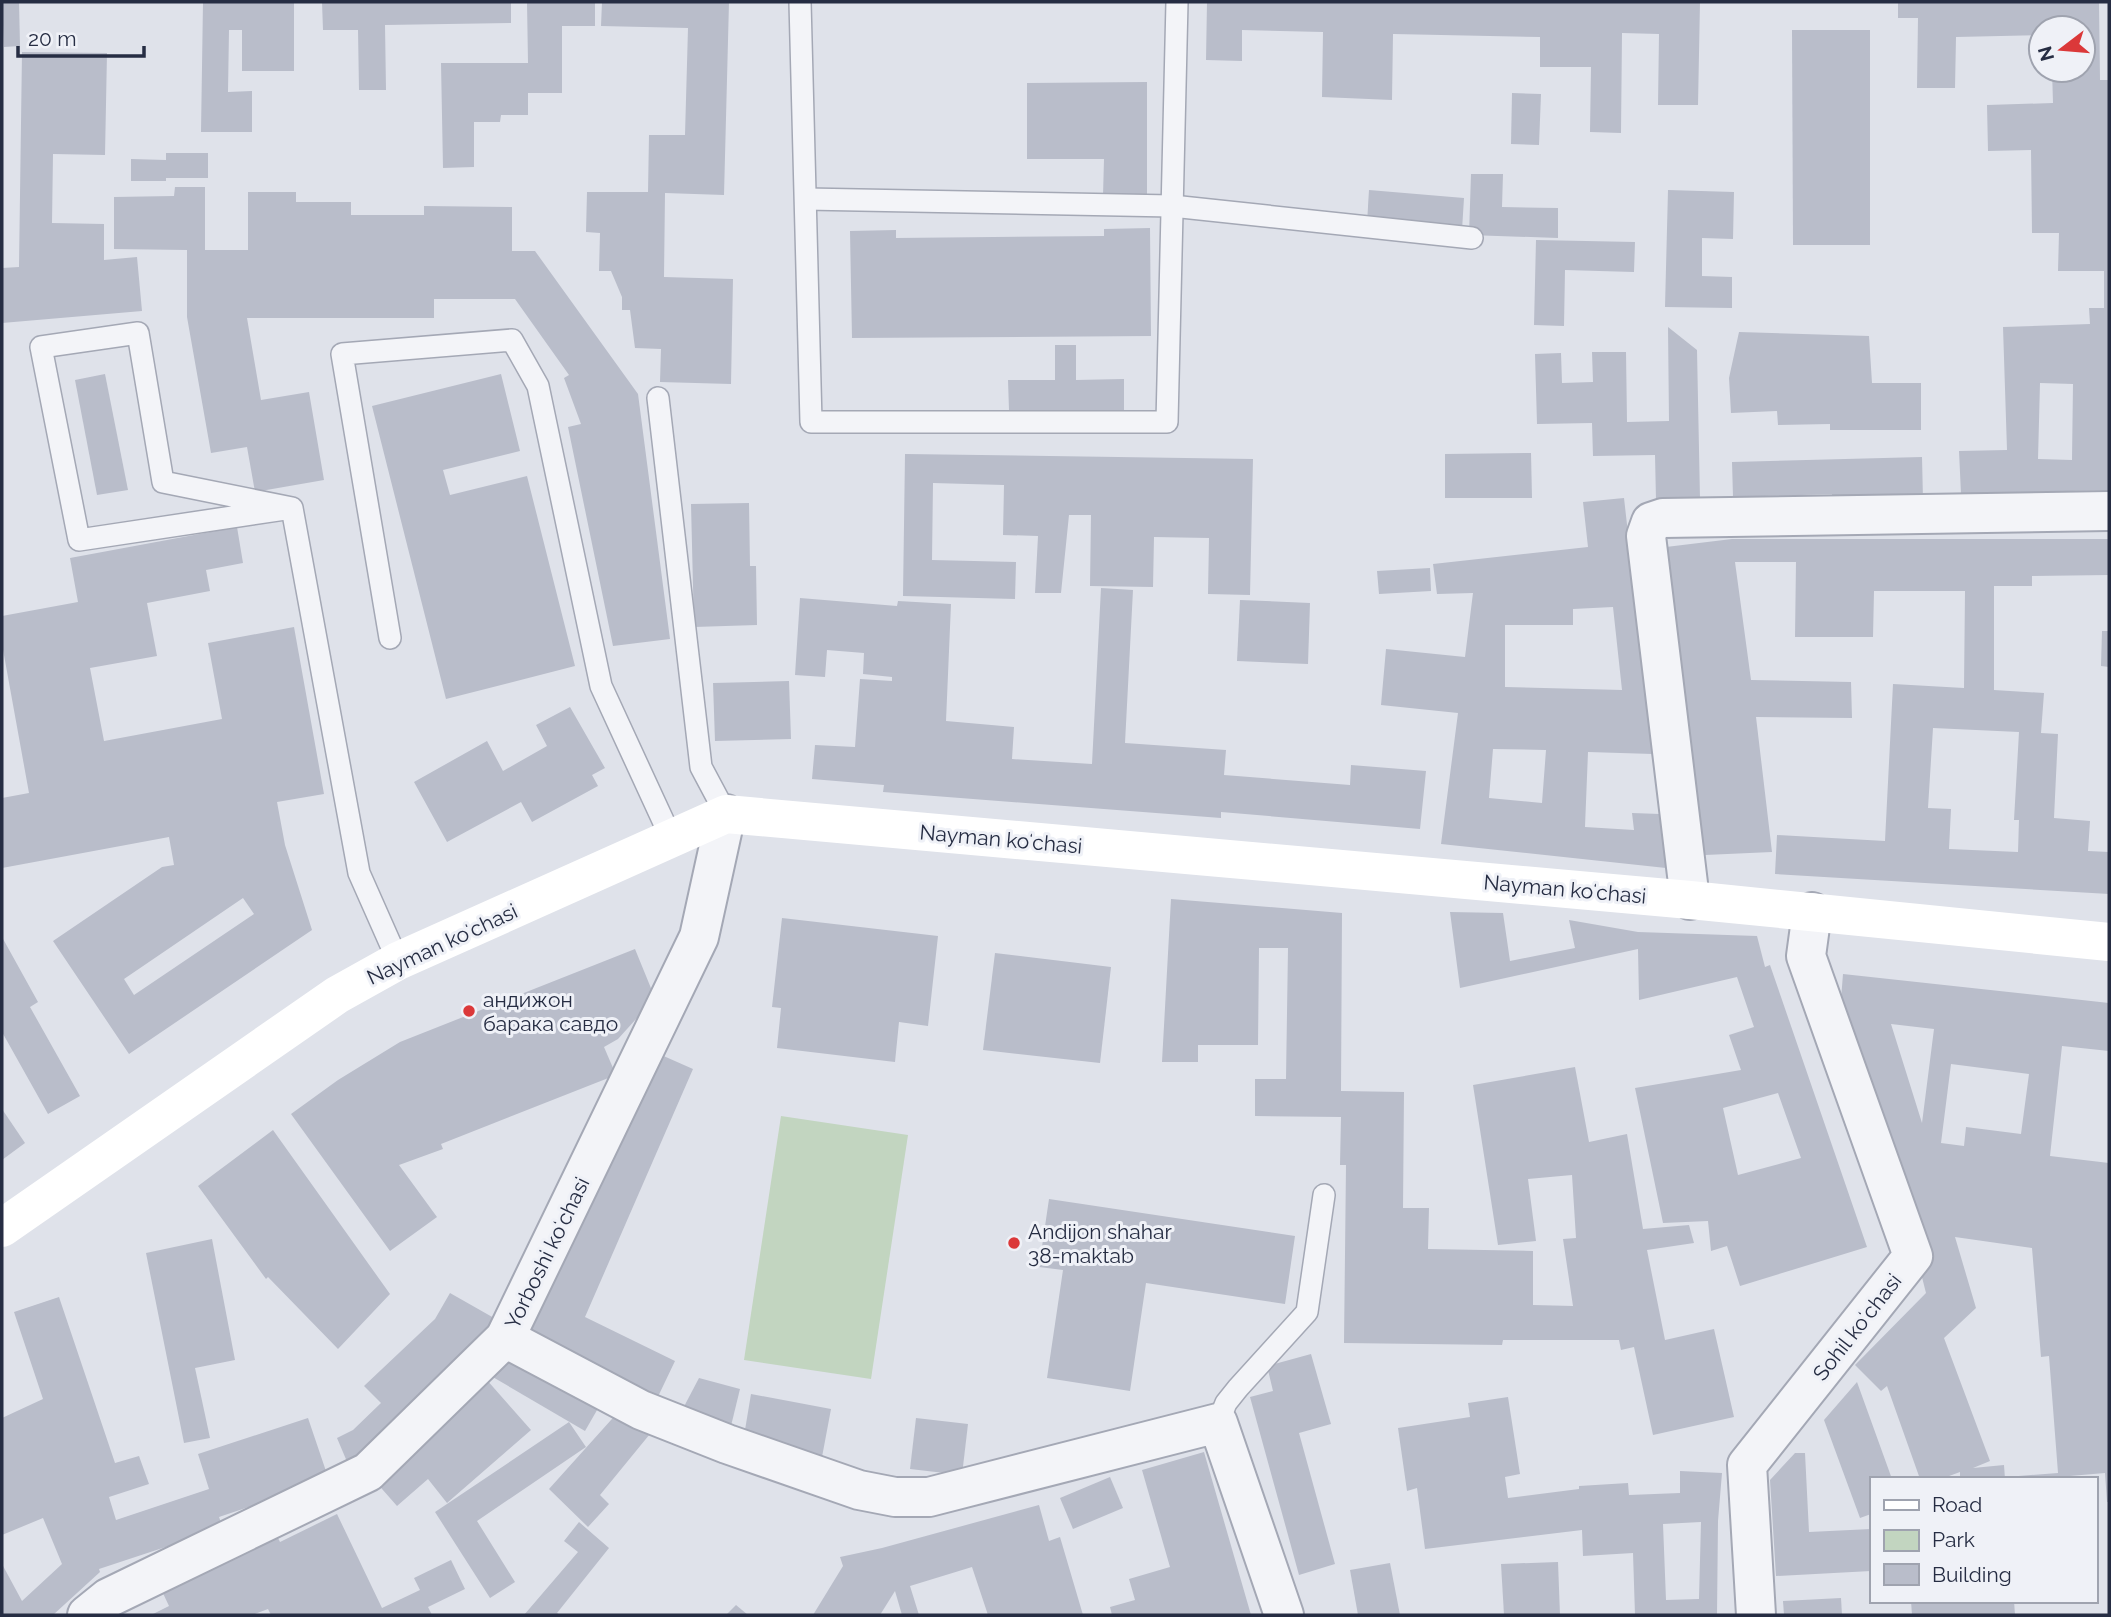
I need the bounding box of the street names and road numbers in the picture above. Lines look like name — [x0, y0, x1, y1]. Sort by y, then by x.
street label: Nayman koʻchasi — [919, 819, 1083, 859]
street label: Nayman koʻchasi — [1483, 869, 1647, 909]
street label: Nayman koʻchasi — [363, 898, 521, 990]
street label: Yorboshi koʻchasi — [499, 1173, 595, 1333]
street label: Sohil koʻchasi — [1808, 1269, 1906, 1385]

